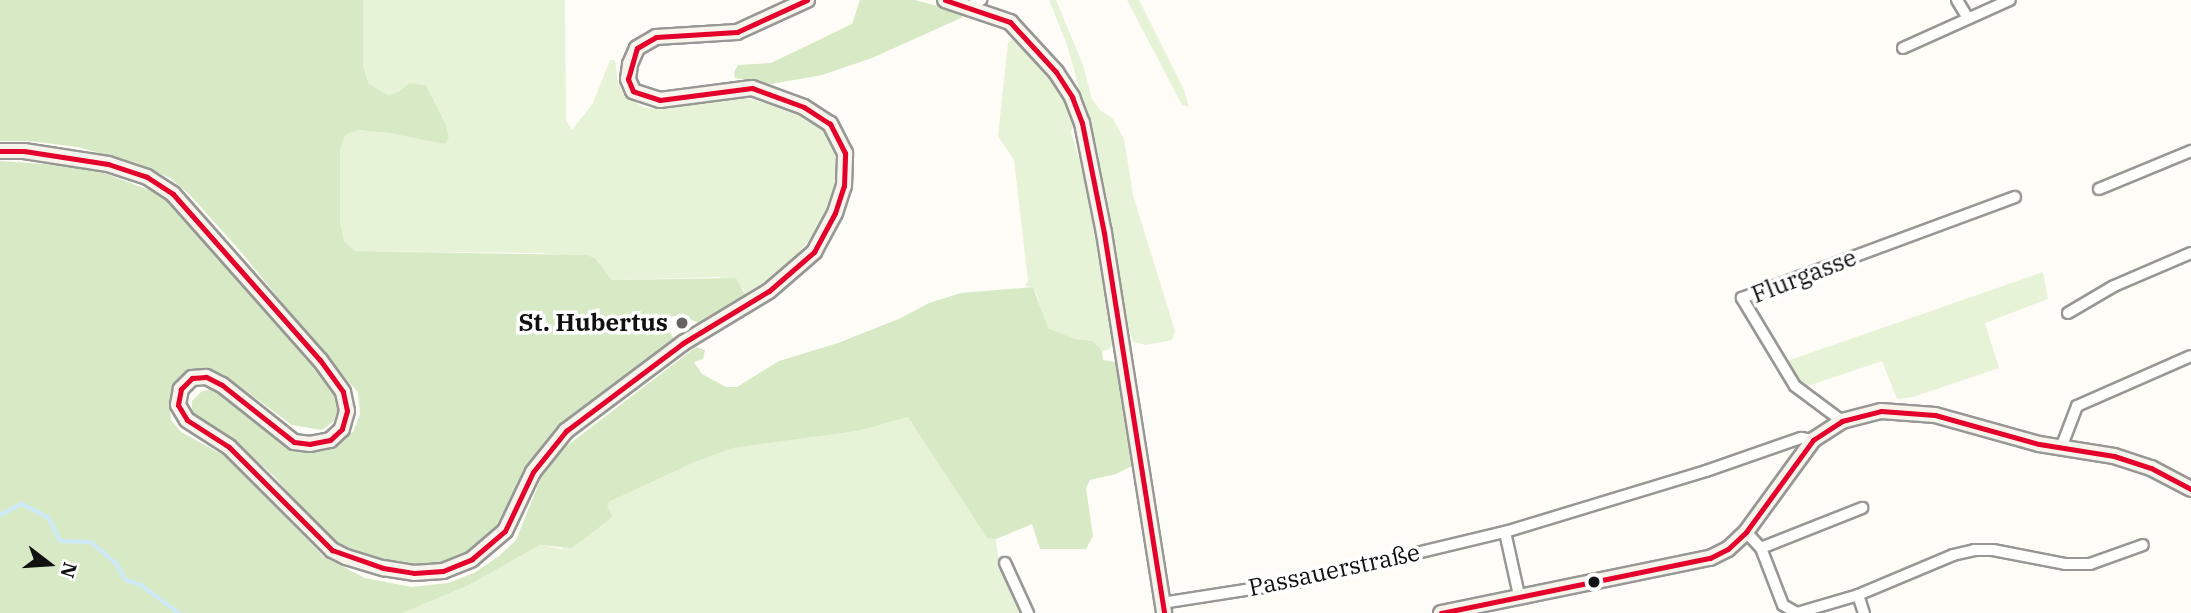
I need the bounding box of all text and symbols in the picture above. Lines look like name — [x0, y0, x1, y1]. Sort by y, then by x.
street label: Flurgasse — [1748, 243, 1860, 309]
place label: St. Hubertus — [518, 309, 668, 337]
marker: St. Hubertus — [674, 315, 690, 331]
north arrow — [14, 529, 84, 599]
street label: Passauerstraße — [1246, 538, 1422, 602]
text: N — [55, 559, 83, 581]
unlabelled marker — [1587, 575, 1601, 589]

